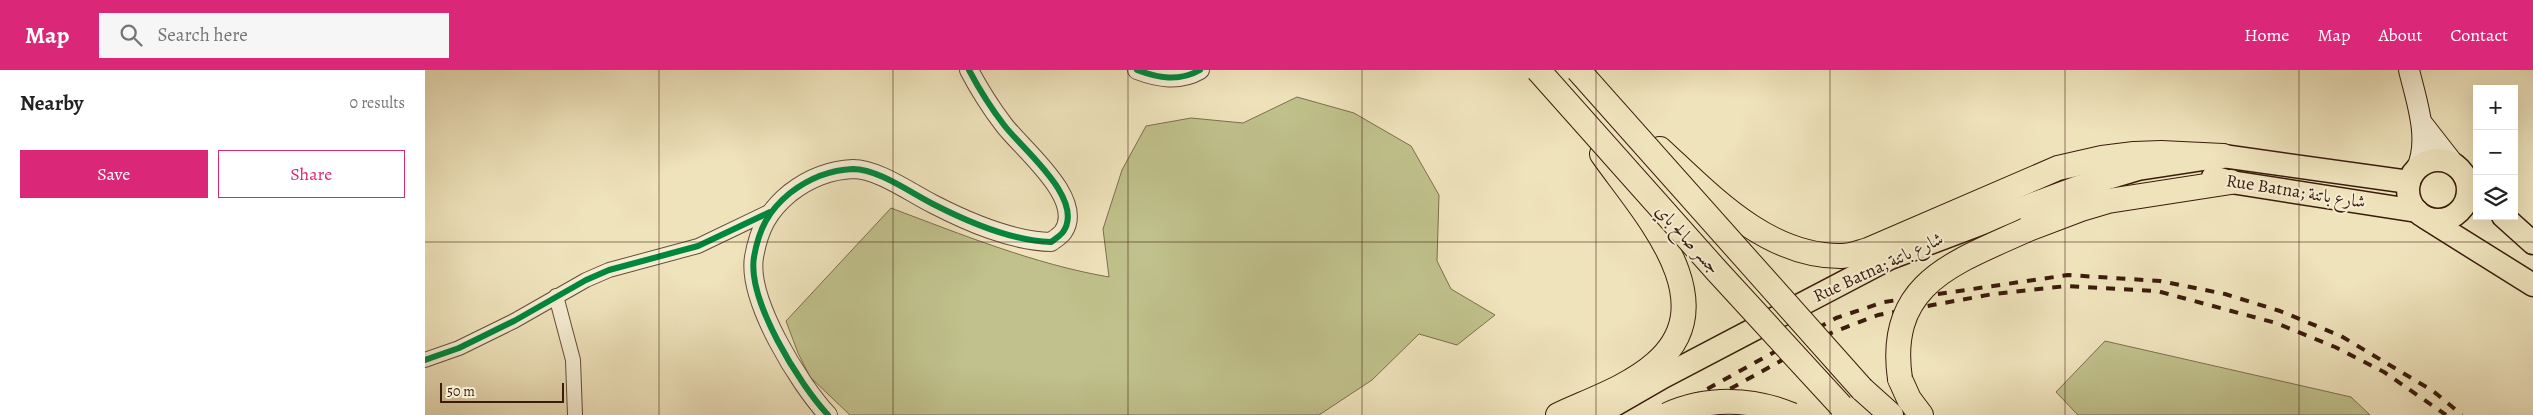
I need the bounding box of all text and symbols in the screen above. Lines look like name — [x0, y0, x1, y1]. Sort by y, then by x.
search box — [99, 13, 449, 58]
text: Map — [25, 19, 69, 51]
icon: search — [117, 21, 145, 49]
text: Search here — [157, 22, 248, 48]
text: Home — [2244, 23, 2289, 47]
text: Map — [2317, 23, 2350, 47]
text: About — [2378, 23, 2422, 47]
text: Contact — [2450, 23, 2508, 47]
map controls — [2473, 85, 2518, 220]
button: + — [2473, 85, 2518, 130]
text: Nearby — [20, 89, 83, 117]
text: 0 results — [349, 92, 405, 114]
button: − — [2473, 130, 2518, 175]
button: Save — [20, 150, 208, 198]
button: Share — [218, 150, 405, 198]
street label: Rue Batna; شارع باتنة — [2224, 168, 2367, 217]
button: layers — [2473, 175, 2518, 220]
street label: جسر صالح باي — [1647, 199, 1726, 282]
street label: Rue Batna; شارع باتنة — [1809, 226, 1948, 310]
scale bar — [440, 380, 564, 403]
text: 50 m — [447, 382, 475, 401]

